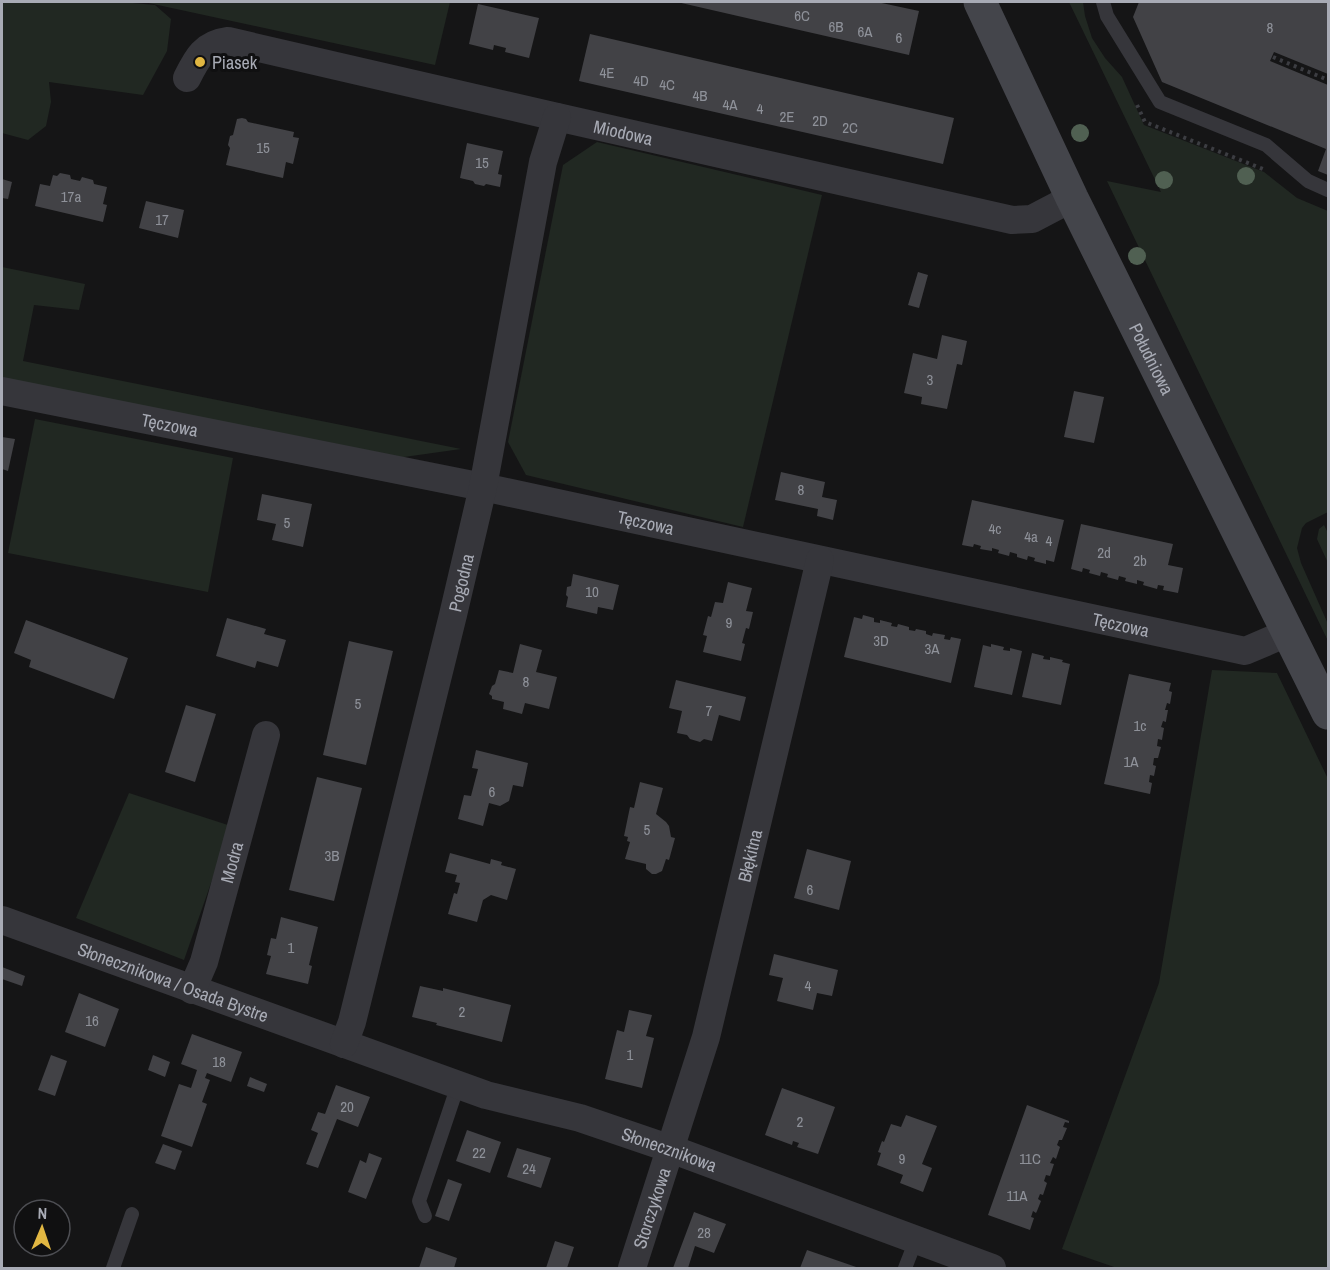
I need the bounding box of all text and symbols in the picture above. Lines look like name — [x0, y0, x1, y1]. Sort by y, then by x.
house number: 6C — [794, 5, 810, 26]
house number: 6B — [828, 16, 844, 37]
house number: 8 — [1267, 17, 1274, 38]
house number: 6A — [857, 21, 873, 42]
house number: 6 — [896, 27, 903, 48]
place label: Piasek — [212, 50, 258, 75]
marker: Piasek — [193, 55, 207, 69]
house number: 4E — [599, 62, 615, 83]
house number: 4D — [633, 70, 649, 91]
house number: 4C — [659, 74, 675, 95]
house number: 4B — [692, 85, 708, 106]
house number: 4A — [722, 94, 738, 115]
house number: 4 — [757, 98, 764, 119]
house number: 2E — [779, 106, 795, 127]
house number: 2D — [812, 110, 828, 131]
street label: Miodowa — [591, 113, 655, 151]
house number: 2C — [842, 117, 858, 138]
house number: 15 — [256, 137, 270, 158]
house number: 15 — [475, 152, 489, 173]
house number: 17a — [61, 186, 81, 207]
house number: 17 — [155, 209, 169, 230]
street label: Południowa — [1124, 319, 1180, 399]
house number: 3 — [927, 369, 934, 390]
street label: Tęczowa — [139, 407, 200, 442]
house number: 8 — [798, 479, 805, 500]
street label: Tęczowa — [615, 504, 677, 540]
house number: 5 — [284, 512, 291, 533]
house number: 4c — [989, 518, 1002, 539]
house number: 4a — [1024, 526, 1038, 547]
house number: 4 — [1046, 530, 1053, 551]
house number: 2d — [1097, 542, 1111, 563]
house number: 2b — [1133, 550, 1147, 571]
street label: Pogodna — [442, 551, 480, 614]
house number: 10 — [585, 581, 599, 602]
street label: Tęczowa — [1090, 606, 1152, 643]
house number: 9 — [726, 612, 733, 633]
house number: 3D — [873, 630, 889, 651]
house number: 3A — [924, 638, 940, 659]
house number: 8 — [523, 671, 530, 692]
house number: 5 — [355, 693, 362, 714]
house number: 7 — [706, 700, 713, 721]
house number: 1c — [1134, 715, 1147, 736]
house number: 1A — [1123, 751, 1139, 772]
house number: 6 — [489, 781, 496, 802]
house number: 5 — [644, 819, 651, 840]
street label: Błękitna — [731, 827, 768, 885]
street label: Modra — [214, 839, 249, 886]
house number: 3B — [324, 845, 340, 866]
house number: 6 — [807, 879, 814, 900]
street label: Słonecznikowa / Osada Bystre — [74, 936, 272, 1028]
house number: 1 — [288, 937, 295, 958]
house number: 4 — [805, 975, 812, 996]
house number: 2 — [459, 1001, 466, 1022]
house number: 16 — [85, 1010, 99, 1031]
house number: 1 — [627, 1044, 634, 1065]
house number: 18 — [212, 1051, 226, 1072]
house number: 20 — [340, 1096, 354, 1117]
house number: 2 — [797, 1111, 804, 1132]
street label: Słonecznikowa — [618, 1121, 720, 1177]
house number: 22 — [472, 1142, 486, 1163]
house number: 9 — [899, 1148, 906, 1169]
house number: 11C — [1019, 1148, 1041, 1169]
house number: 24 — [522, 1158, 536, 1179]
street label: Storczykowa — [627, 1164, 676, 1252]
house number: 11A — [1007, 1185, 1028, 1206]
north arrow — [12, 1198, 72, 1258]
text: N — [37, 1202, 48, 1224]
house number: 28 — [697, 1222, 711, 1243]

